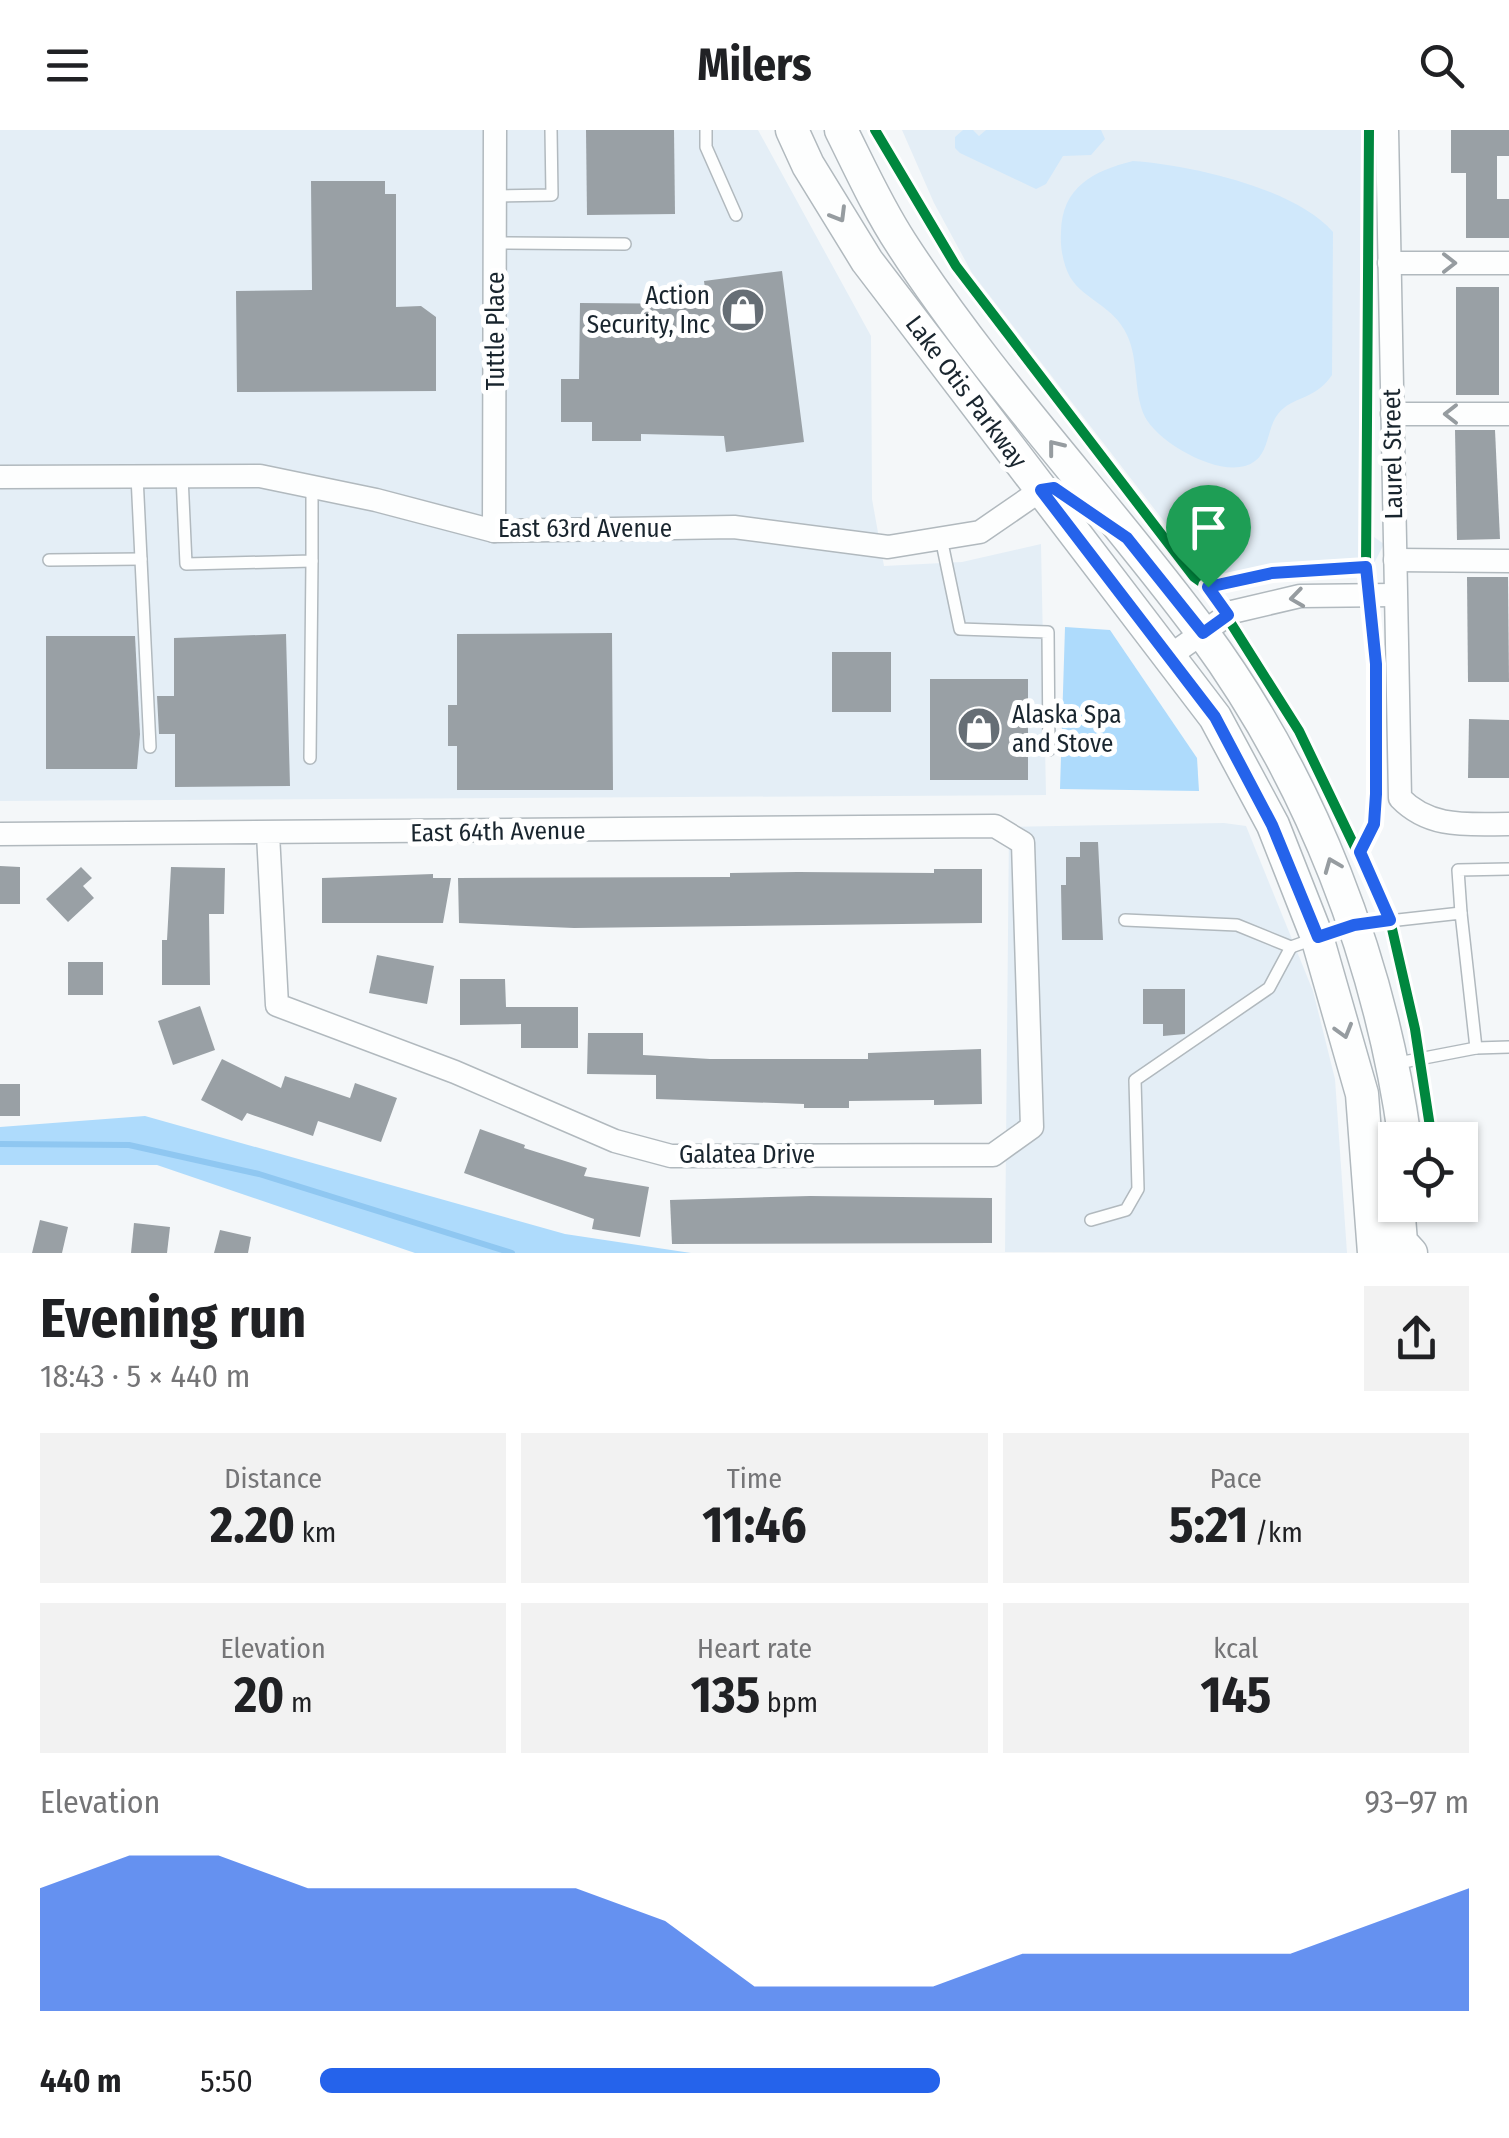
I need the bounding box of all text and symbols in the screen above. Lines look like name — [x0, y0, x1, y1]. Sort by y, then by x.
icon: menu — [40, 38, 95, 93]
text: Milers — [697, 38, 812, 92]
icon: search — [1414, 38, 1469, 93]
one-way arrow — [827, 204, 846, 222]
one-way arrow — [1442, 252, 1458, 274]
street label: Tuttle Place — [481, 272, 511, 390]
place label: Action Security, Inc — [587, 281, 710, 340]
shop icon: Action Security, Inc — [720, 287, 766, 333]
street label: Lake Otis Parkway — [899, 310, 1033, 474]
street label: Laurel Street — [1377, 388, 1409, 520]
one-way arrow — [1442, 403, 1458, 425]
one-way arrow — [1049, 440, 1067, 458]
pin — [1166, 485, 1251, 588]
icon: arrive — [1181, 500, 1236, 555]
street label: East 63rd Avenue — [498, 514, 672, 544]
one-way arrow — [1289, 587, 1305, 608]
place label: Alaska Spa and Stove — [1012, 700, 1122, 759]
shop icon: Alaska Spa and Stove — [956, 706, 1002, 752]
street label: East 64th Avenue — [410, 815, 586, 849]
one-way arrow — [1323, 857, 1343, 875]
one-way arrow — [1332, 1022, 1353, 1039]
map controls — [1378, 1122, 1478, 1222]
button: locate — [1378, 1122, 1478, 1222]
street label: Galatea Drive — [679, 1140, 815, 1170]
text: Evening run — [40, 1286, 306, 1352]
button: share — [1364, 1286, 1469, 1391]
text: 18:43 · 5 × 440 m — [40, 1357, 250, 1395]
text: Distance — [224, 1462, 322, 1495]
text: Time — [727, 1462, 782, 1495]
text: Pace — [1210, 1462, 1262, 1495]
text: 2.20 — [210, 1495, 295, 1555]
text: 11:46 — [702, 1495, 807, 1555]
text: 5:21 — [1169, 1495, 1248, 1555]
text: km — [295, 1516, 336, 1549]
text: /km — [1248, 1516, 1303, 1549]
text: Elevation — [220, 1632, 326, 1665]
text: Heart rate — [697, 1632, 812, 1665]
text: kcal — [1213, 1632, 1259, 1665]
text: 20 — [234, 1665, 284, 1725]
text: 135 — [691, 1665, 760, 1725]
text: 145 — [1200, 1665, 1271, 1725]
text: m — [284, 1686, 312, 1719]
text: bpm — [760, 1686, 818, 1719]
text: Elevation — [40, 1783, 160, 1821]
text: 93–97 m — [1365, 1783, 1469, 1821]
text: 440 m — [40, 2062, 121, 2100]
text: 5:50 — [200, 2062, 253, 2100]

